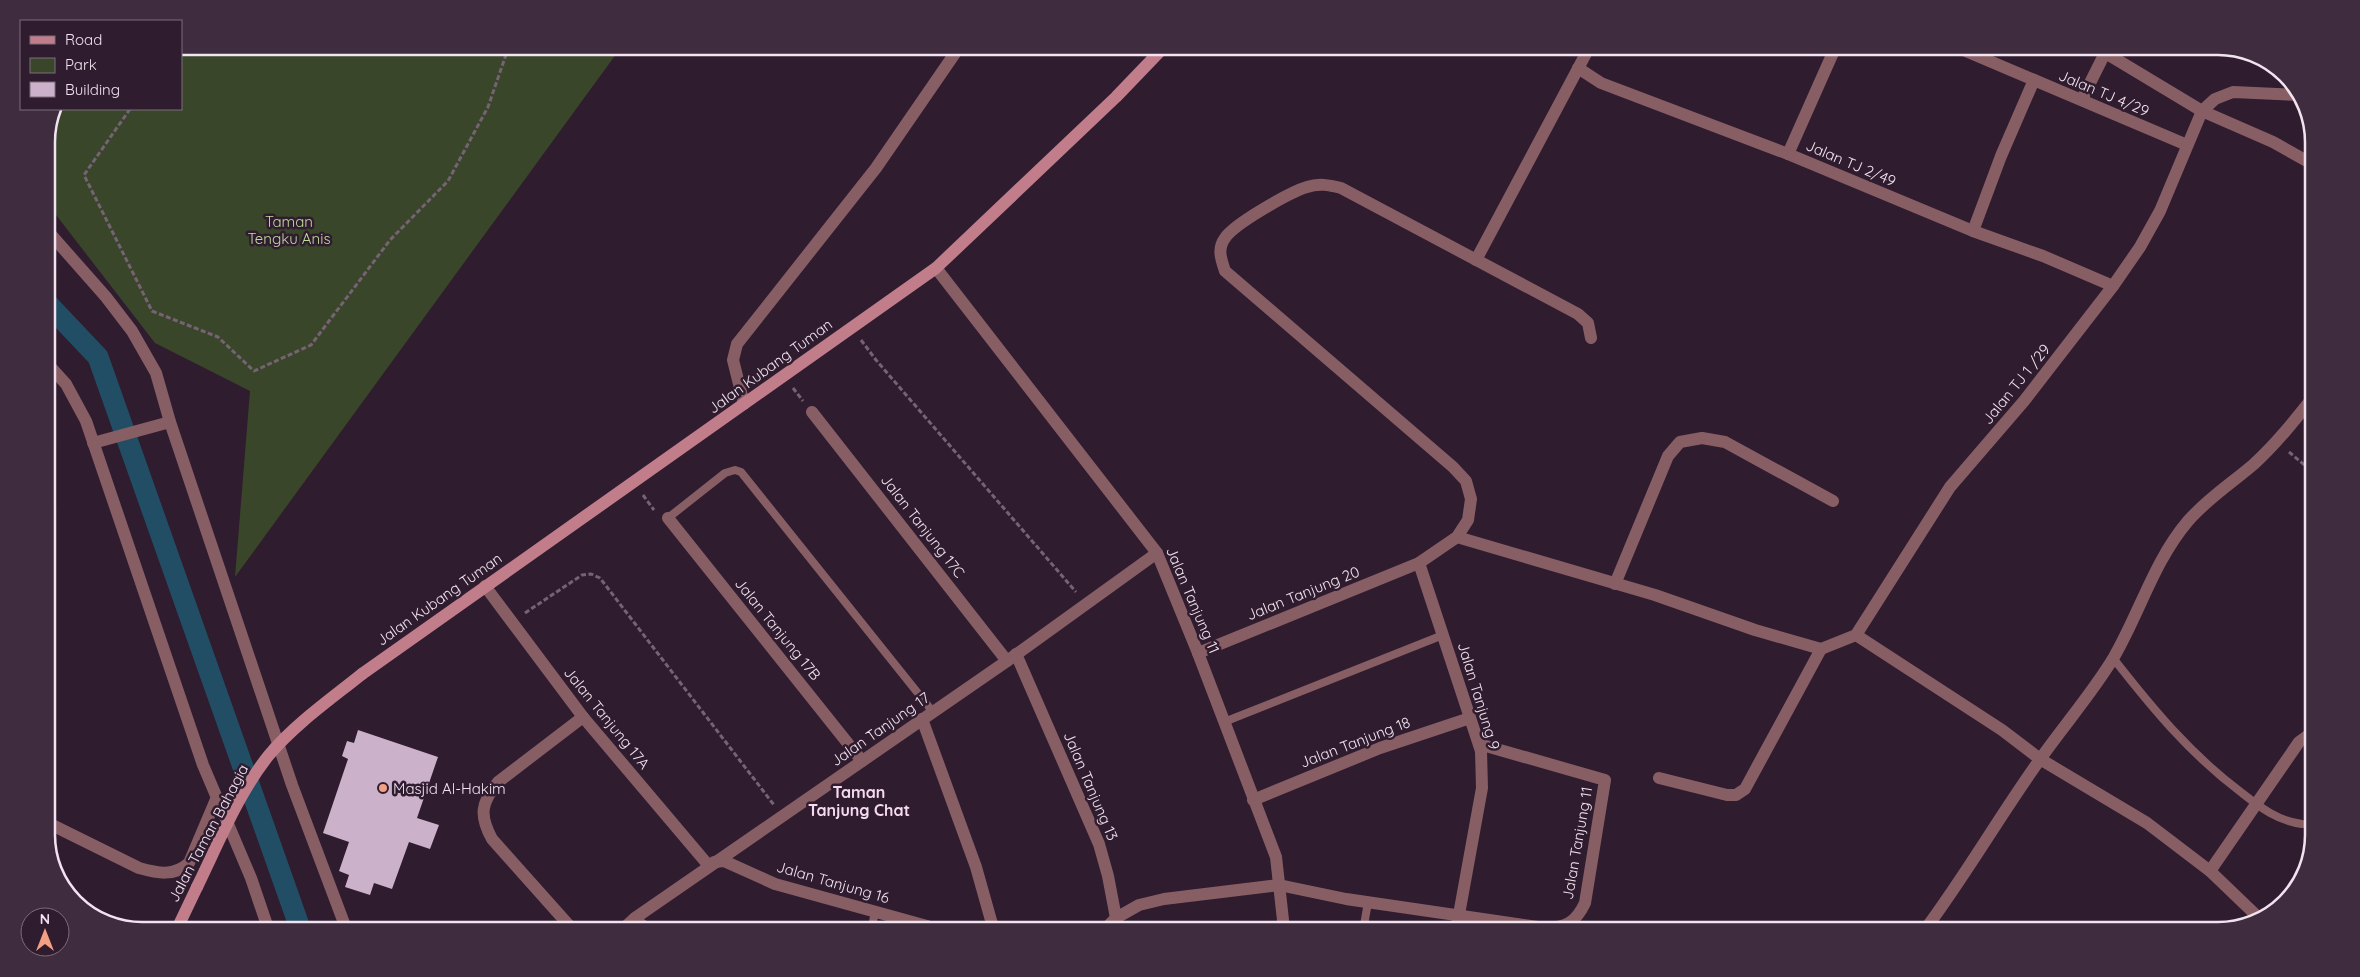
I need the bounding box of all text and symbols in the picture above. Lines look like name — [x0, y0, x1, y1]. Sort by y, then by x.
legend — [20, 20, 182, 110]
text: Road — [65, 30, 102, 49]
text: Park — [65, 55, 97, 74]
street label: Jalan TJ 4/29 — [2056, 65, 2152, 121]
text: Building — [65, 80, 120, 99]
street label: Jalan TJ 2/49 — [1803, 136, 1899, 190]
park label: Taman Tengku Anis — [248, 212, 330, 248]
street label: Jalan Kubang Tuman — [704, 315, 836, 417]
street label: Jalan TJ 1 /29 — [1978, 340, 2054, 428]
street label: Jalan Tanjung 17C — [877, 471, 969, 582]
street label: Jalan Tanjung 11 — [1162, 544, 1224, 656]
street label: Jalan Kubang Tuman — [373, 548, 505, 650]
street label: Jalan Tanjung 20 — [1244, 562, 1362, 624]
street label: Jalan Tanjung 17B — [731, 574, 825, 684]
street label: Jalan Tanjung 9 — [1454, 640, 1504, 752]
street label: Jalan Tanjung 17A — [560, 663, 654, 773]
street label: Jalan Tanjung 17 — [827, 688, 933, 770]
street label: Jalan Tanjung 18 — [1297, 712, 1413, 772]
street label: Jalan Tanjung 13 — [1060, 729, 1123, 843]
street label: Jalan Taman Bahagia — [164, 761, 252, 905]
place label: Masjid Al-Hakim — [393, 779, 506, 798]
marker: Masjid Al-Hakim — [377, 782, 389, 794]
district label: Taman Tanjung Chat — [808, 782, 910, 820]
street label: Jalan Tanjung 11 — [1558, 785, 1596, 901]
street label: Jalan Tanjung 16 — [774, 857, 892, 907]
north arrow — [20, 907, 70, 957]
text: N — [40, 910, 50, 928]

